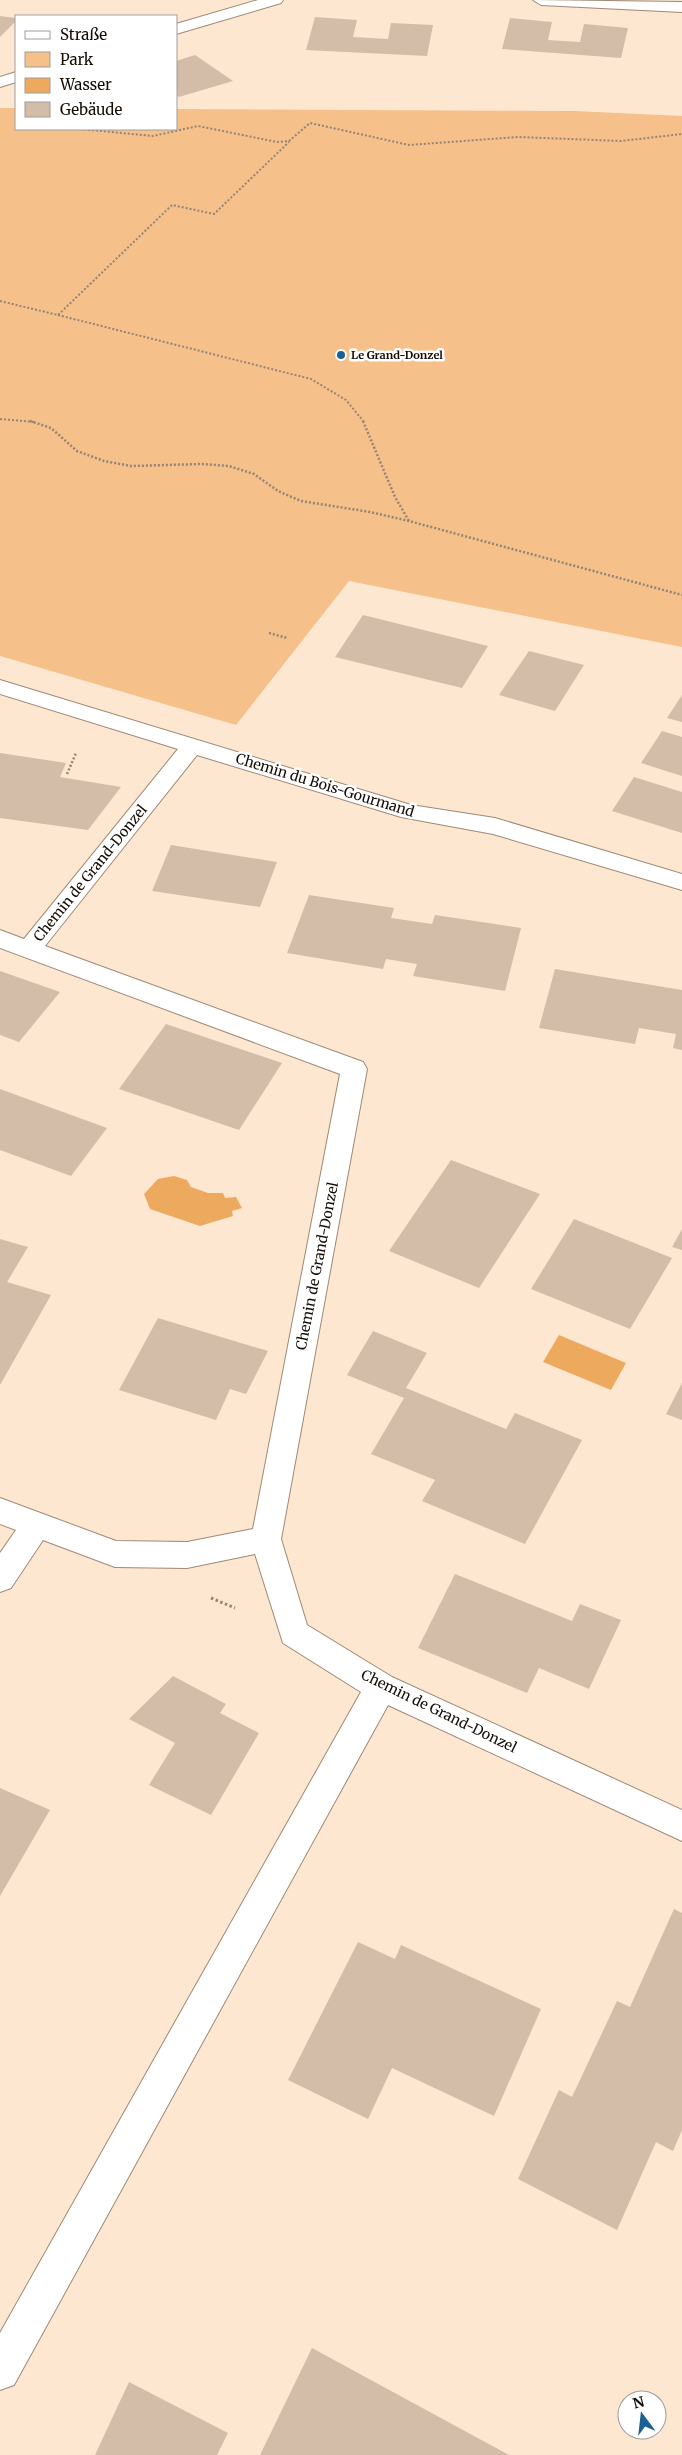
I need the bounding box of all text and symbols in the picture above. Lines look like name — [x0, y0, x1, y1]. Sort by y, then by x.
legend — [15, 15, 178, 130]
text: Straße — [60, 25, 107, 44]
text: Park — [60, 50, 94, 69]
text: Wasser — [59, 75, 112, 94]
text: Gebäude — [60, 100, 123, 119]
place label: Le Grand-Donzel — [351, 348, 443, 362]
marker: Le Grand-Donzel — [335, 349, 347, 361]
street label: Chemin du Bois-Gourmand — [234, 749, 417, 821]
street label: Chemin de Grand-Donzel — [29, 800, 151, 945]
street label: Chemin de Grand-Donzel — [292, 1180, 342, 1352]
street label: Chemin de Grand-Donzel — [358, 1665, 520, 1757]
north arrow — [617, 2390, 667, 2440]
text: N — [631, 2392, 646, 2413]

